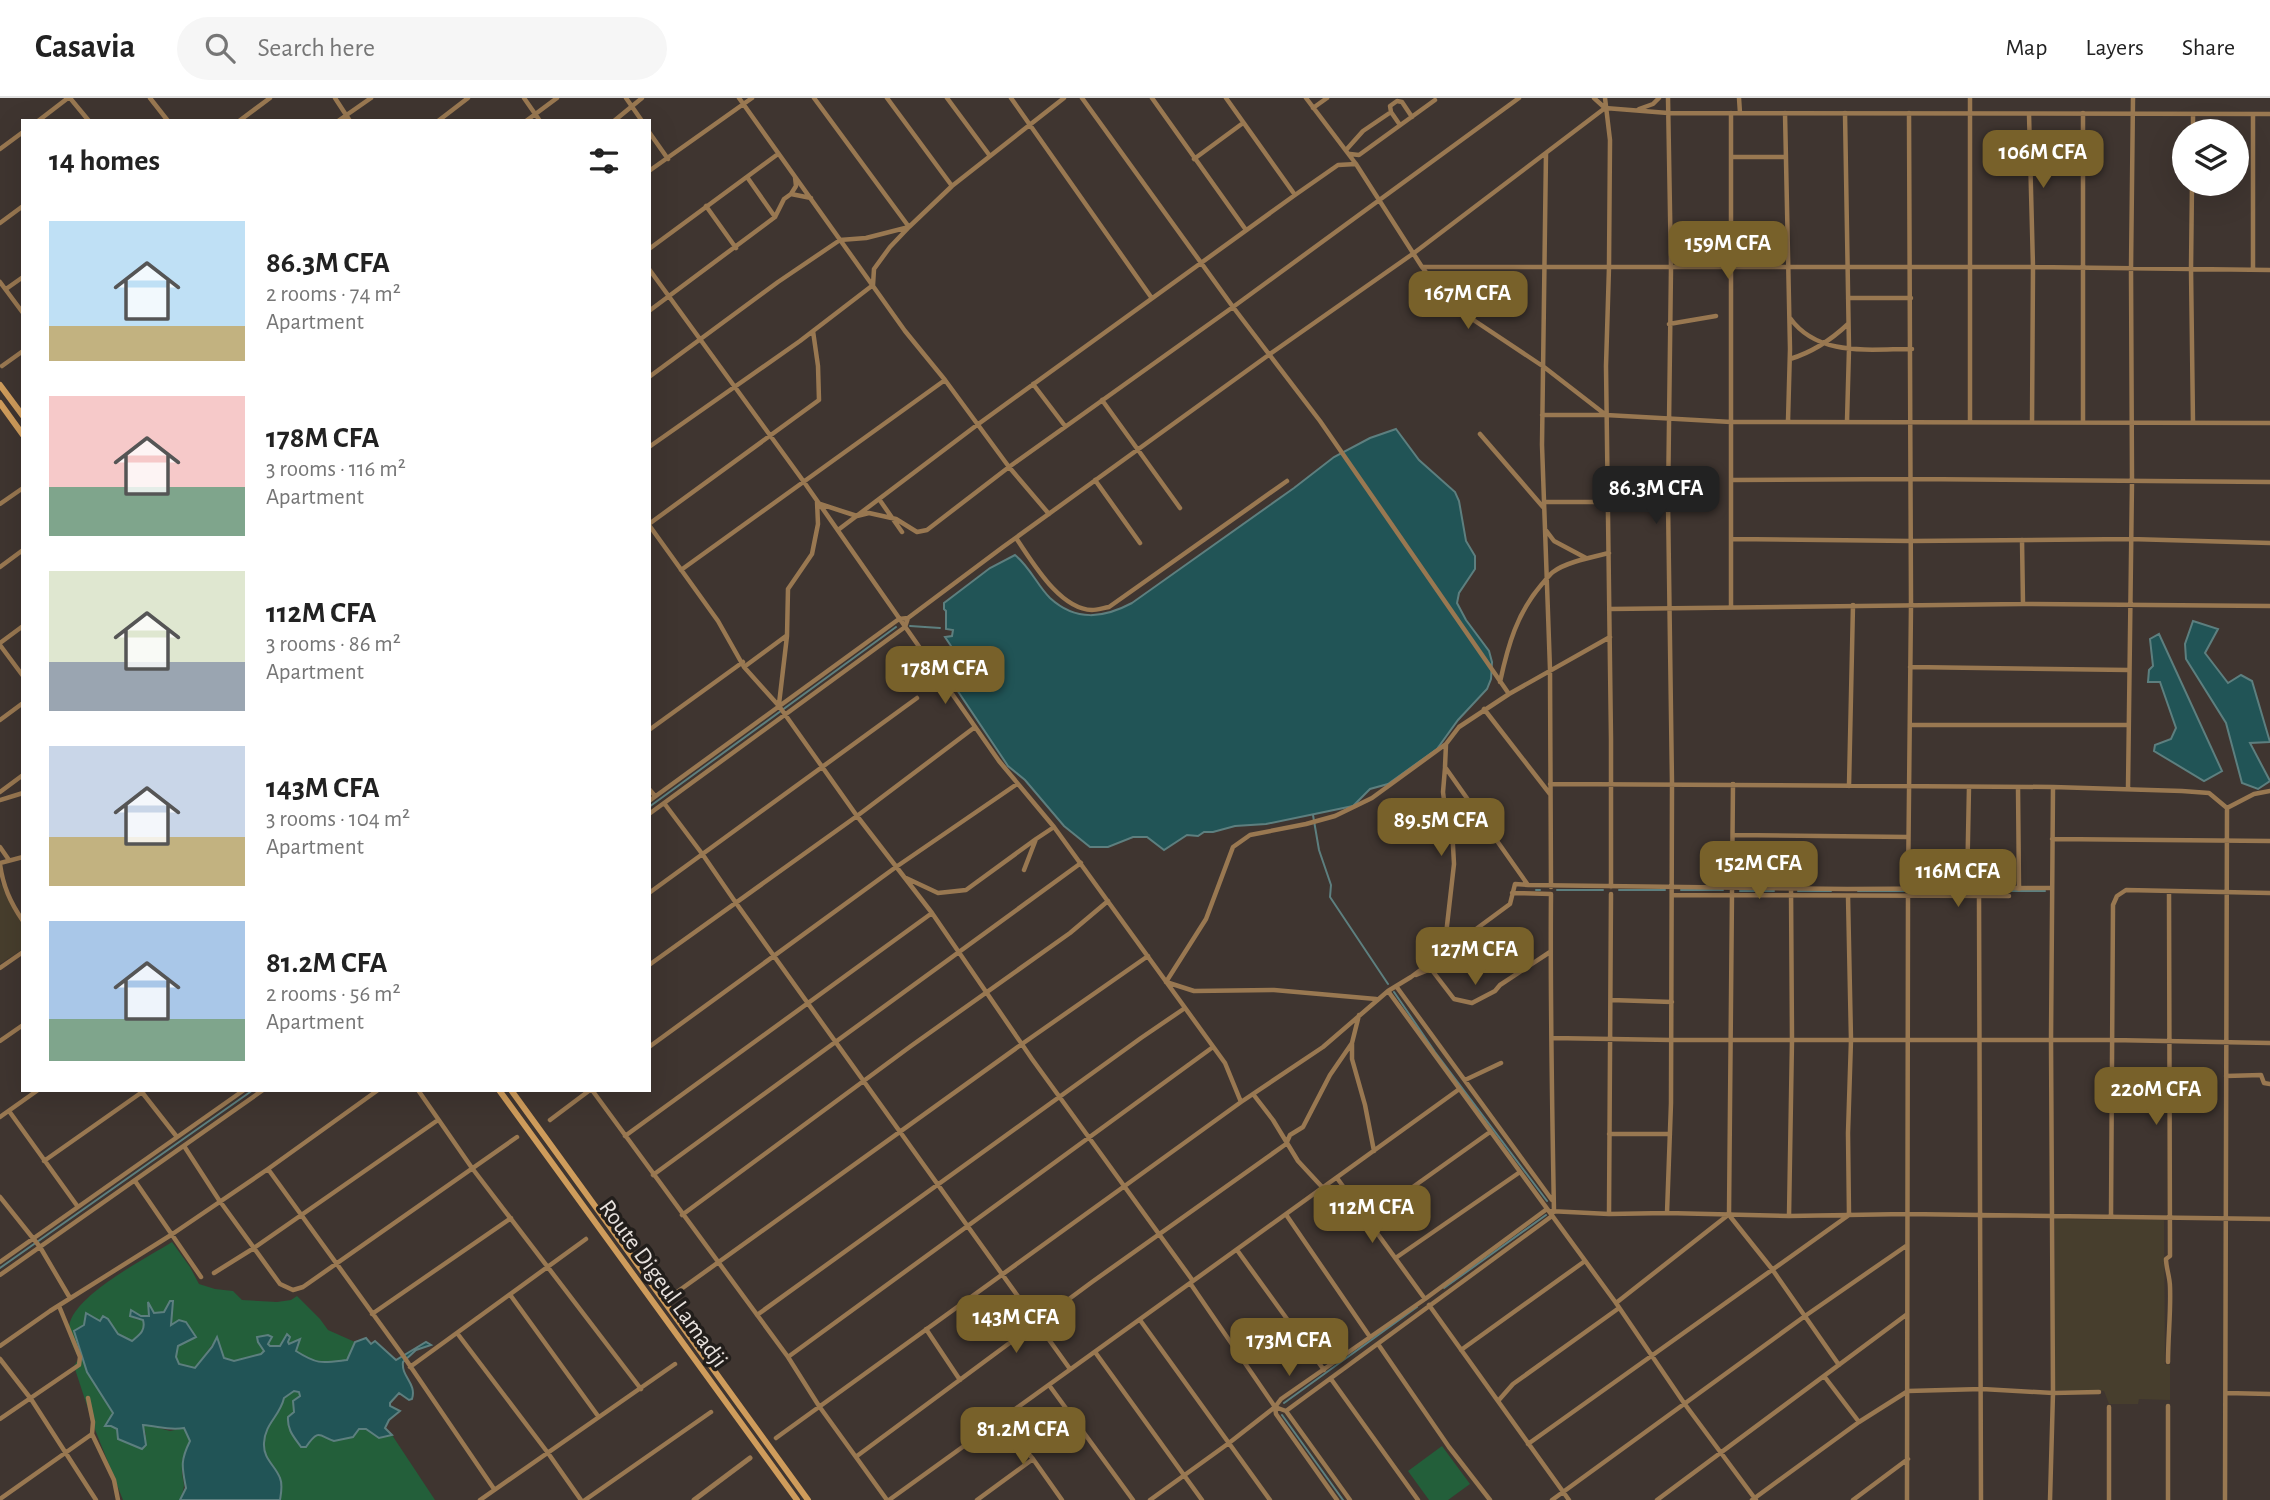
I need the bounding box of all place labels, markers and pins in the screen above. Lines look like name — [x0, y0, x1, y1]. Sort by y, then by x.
pin: 106M CFA — [1971, 130, 2115, 190]
pin: 159M CFA — [1656, 222, 1800, 281]
pin: 167M CFA — [1396, 272, 1540, 331]
pin: 86.3M CFA — [1576, 466, 1736, 526]
pin: 178M CFA — [873, 646, 1017, 706]
pin: 89.5M CFA — [1361, 798, 1521, 858]
pin: 152M CFA — [1687, 842, 1831, 901]
pin: 116M CFA — [1886, 850, 2030, 909]
pin: 127M CFA — [1403, 928, 1547, 987]
pin: 220M CFA — [2084, 1068, 2228, 1127]
pin: 112M CFA — [1300, 1186, 1444, 1245]
pin: 143M CFA — [944, 1296, 1088, 1355]
pin: 173M CFA — [1217, 1318, 1361, 1378]
pin: 81.2M CFA — [943, 1408, 1103, 1467]

